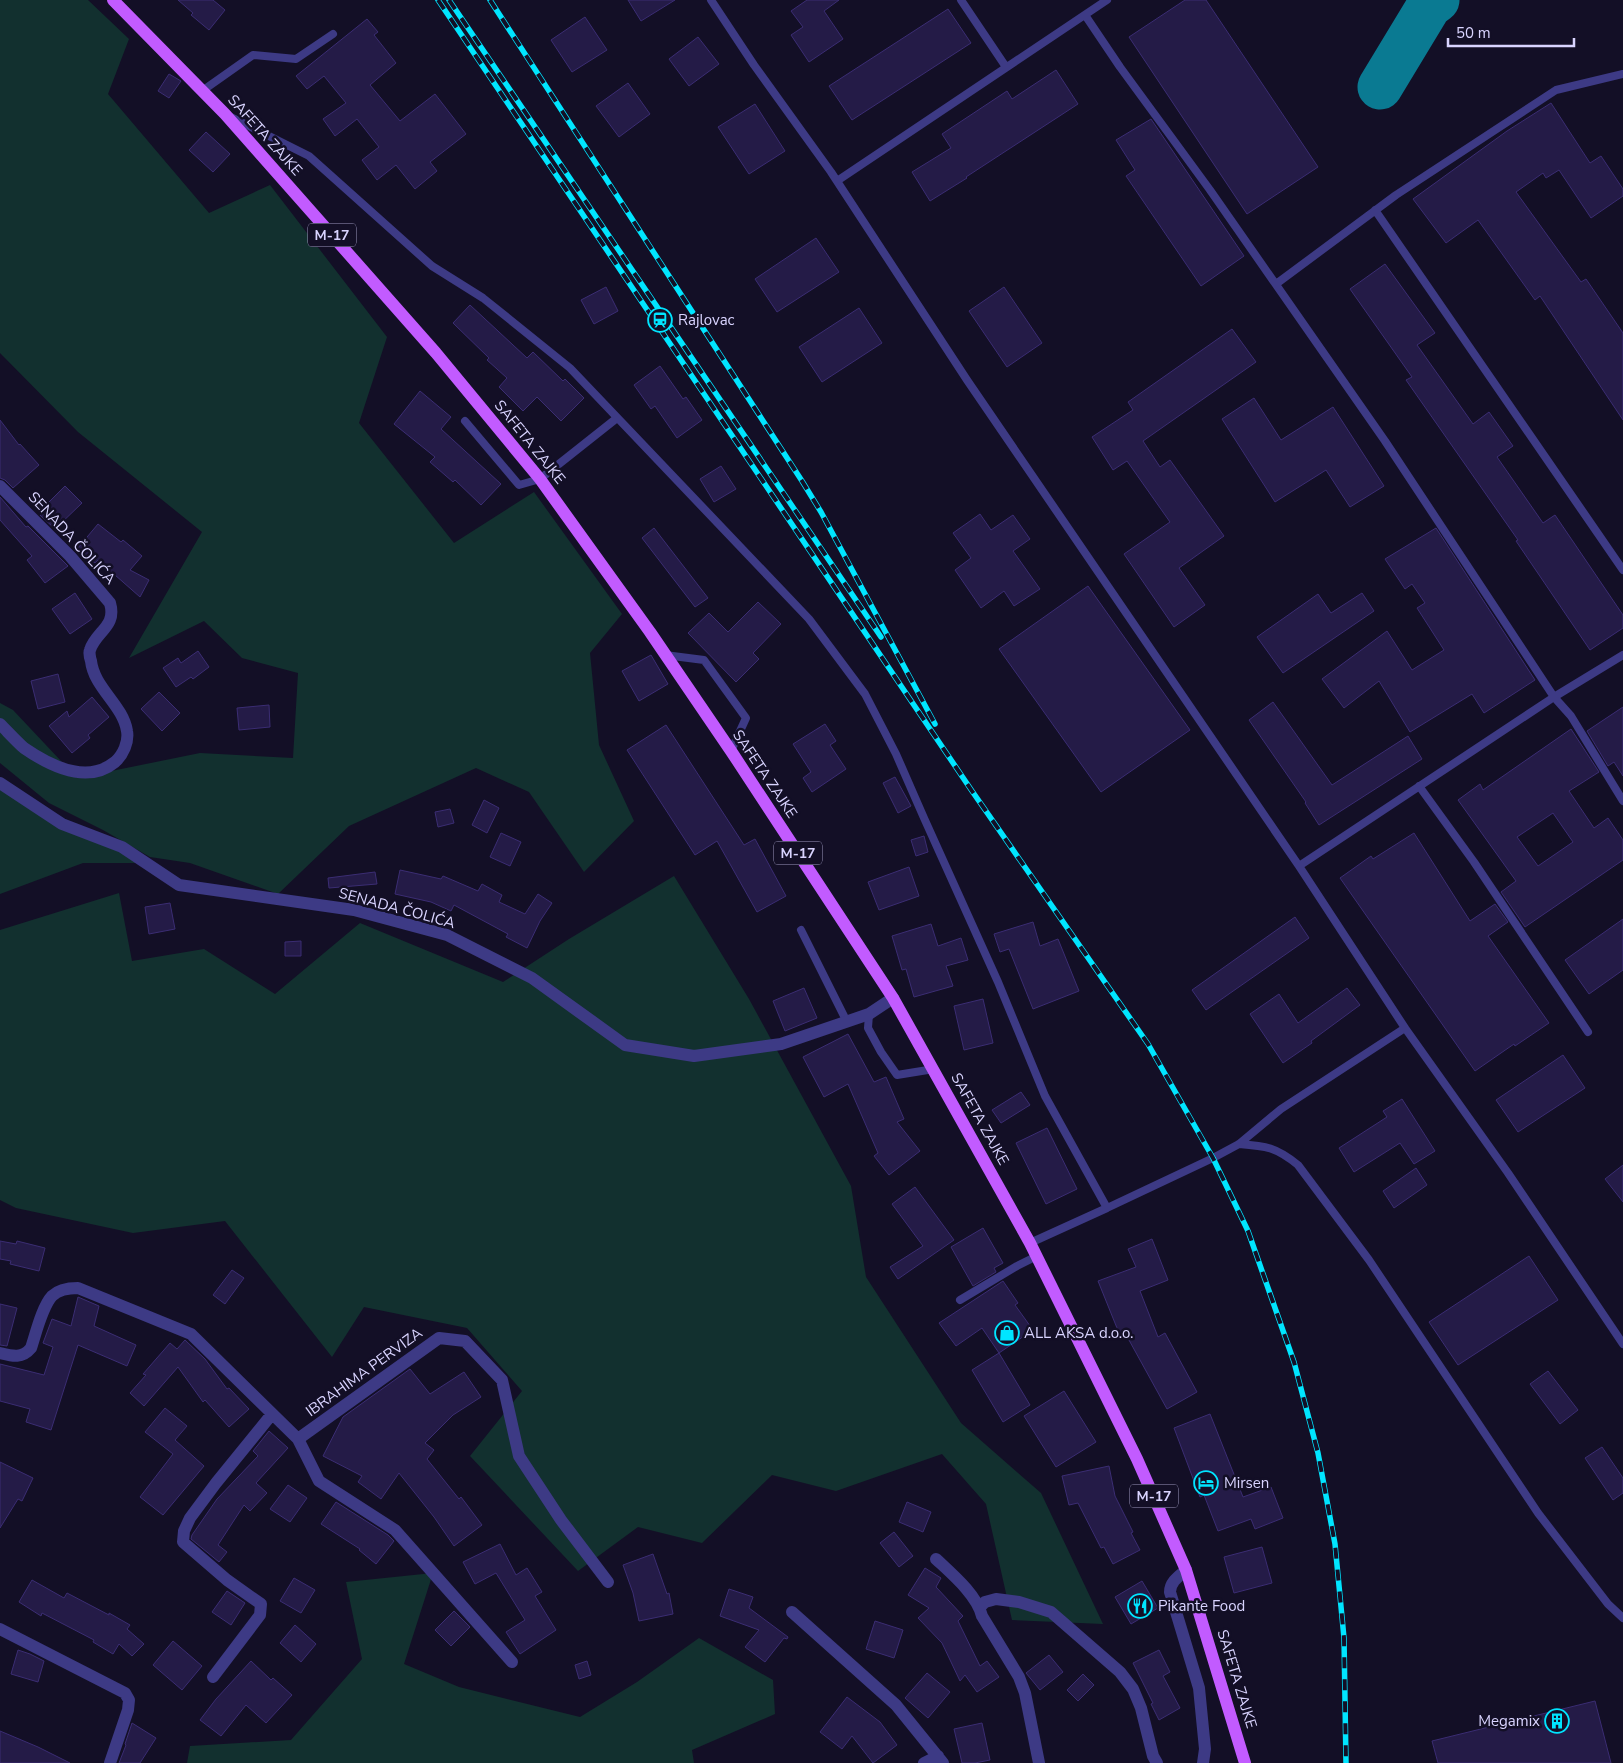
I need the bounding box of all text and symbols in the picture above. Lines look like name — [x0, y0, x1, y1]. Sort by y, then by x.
scale bar — [1448, 15, 1574, 47]
text: 50 m — [1456, 23, 1491, 43]
street label: SAFETA ZAJKE — [223, 90, 307, 180]
road number: M-17 — [308, 224, 356, 246]
station icon: Rajlovac — [647, 307, 673, 333]
place label: Rajlovac — [678, 310, 735, 330]
street label: SAFETA ZAJKE — [490, 396, 570, 488]
street label: SENADA ČOLIĆA — [24, 487, 121, 589]
street label: SAFETA ZAJKE — [728, 726, 802, 822]
road number: M-17 — [774, 841, 822, 864]
street label: SENADA ČOLIĆA — [337, 882, 458, 933]
street label: SAFETA ZAJKE — [946, 1069, 1014, 1169]
shop icon: ALL AKSA d.o.o. — [994, 1320, 1020, 1346]
street label: IBRAHIMA PERVIZA — [302, 1323, 426, 1421]
place label: ALL AKSA d.o.o. — [1024, 1323, 1133, 1343]
hotel icon: Mirsen — [1193, 1470, 1219, 1496]
place label: Mirsen — [1224, 1473, 1269, 1493]
road number: M-17 — [1130, 1484, 1178, 1508]
restaurant icon: Pikante Food — [1127, 1593, 1153, 1619]
place label: Pikante Food — [1158, 1596, 1245, 1616]
street label: SAFETA ZAJKE — [1212, 1627, 1262, 1731]
building icon: Megamix — [1544, 1708, 1570, 1734]
place label: Megamix — [1478, 1711, 1540, 1731]

